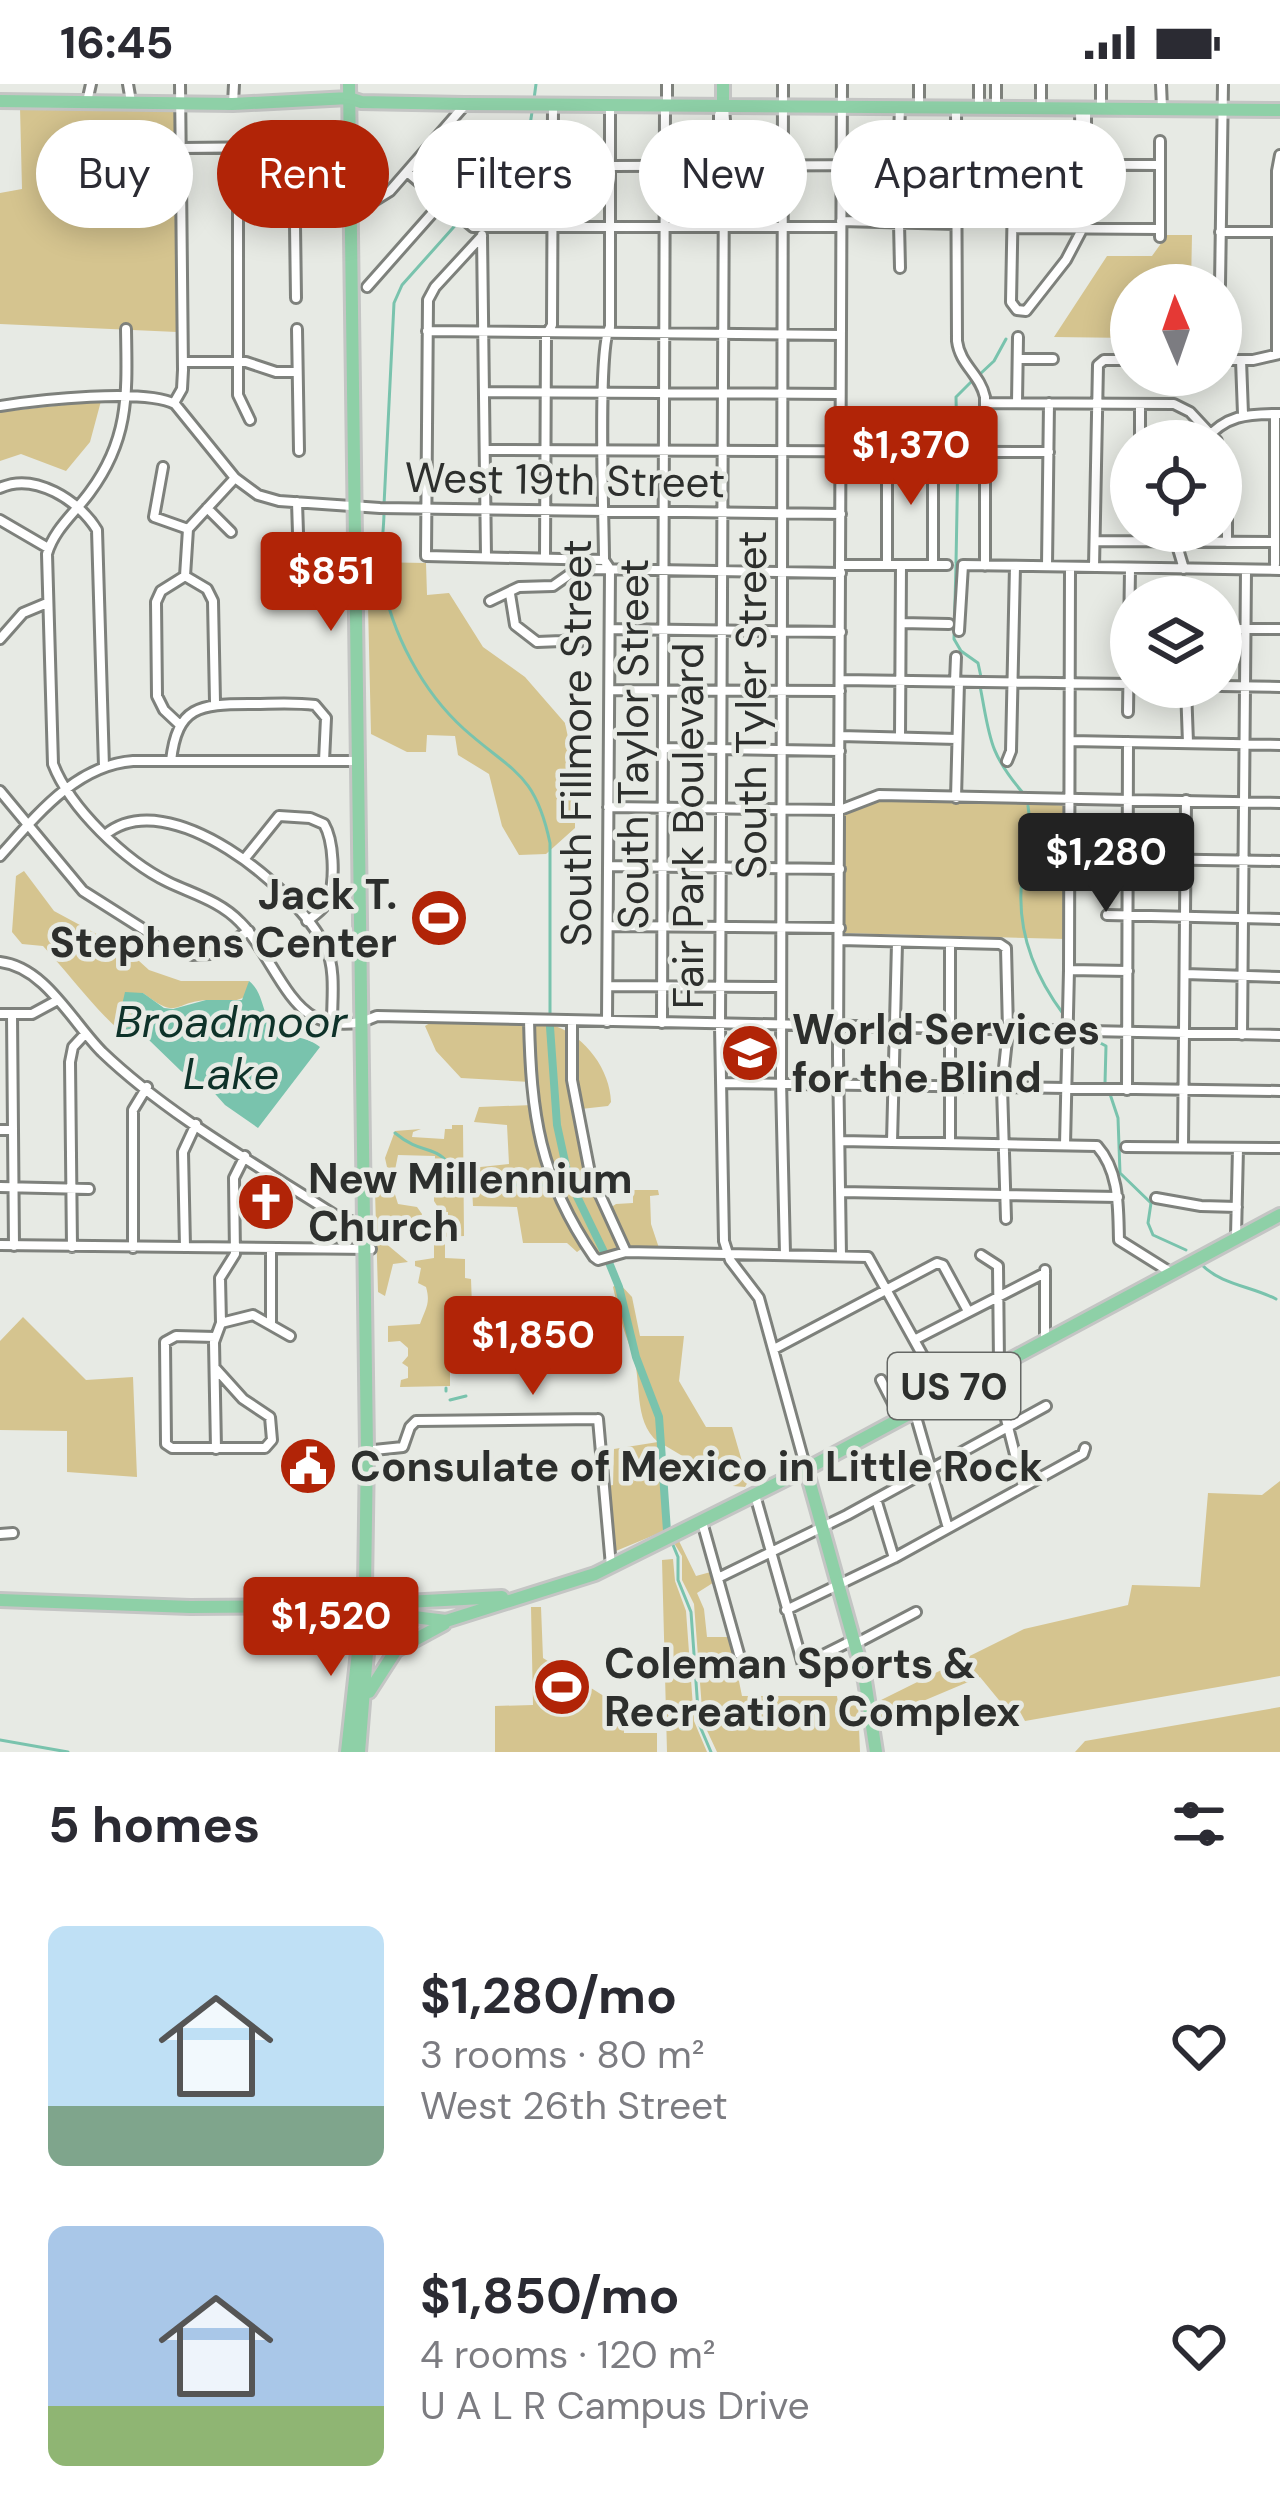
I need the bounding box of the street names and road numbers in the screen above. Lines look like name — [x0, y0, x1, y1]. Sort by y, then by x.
street label: West 19th Street — [404, 450, 726, 510]
street label: South Tyler Street — [724, 531, 779, 879]
street label: South Fillmore Street — [549, 539, 604, 947]
street label: South Taylor Street — [606, 558, 661, 930]
street label: Fair Park Boulevard — [661, 643, 716, 1009]
road number: US 70 — [888, 1353, 1020, 1419]

